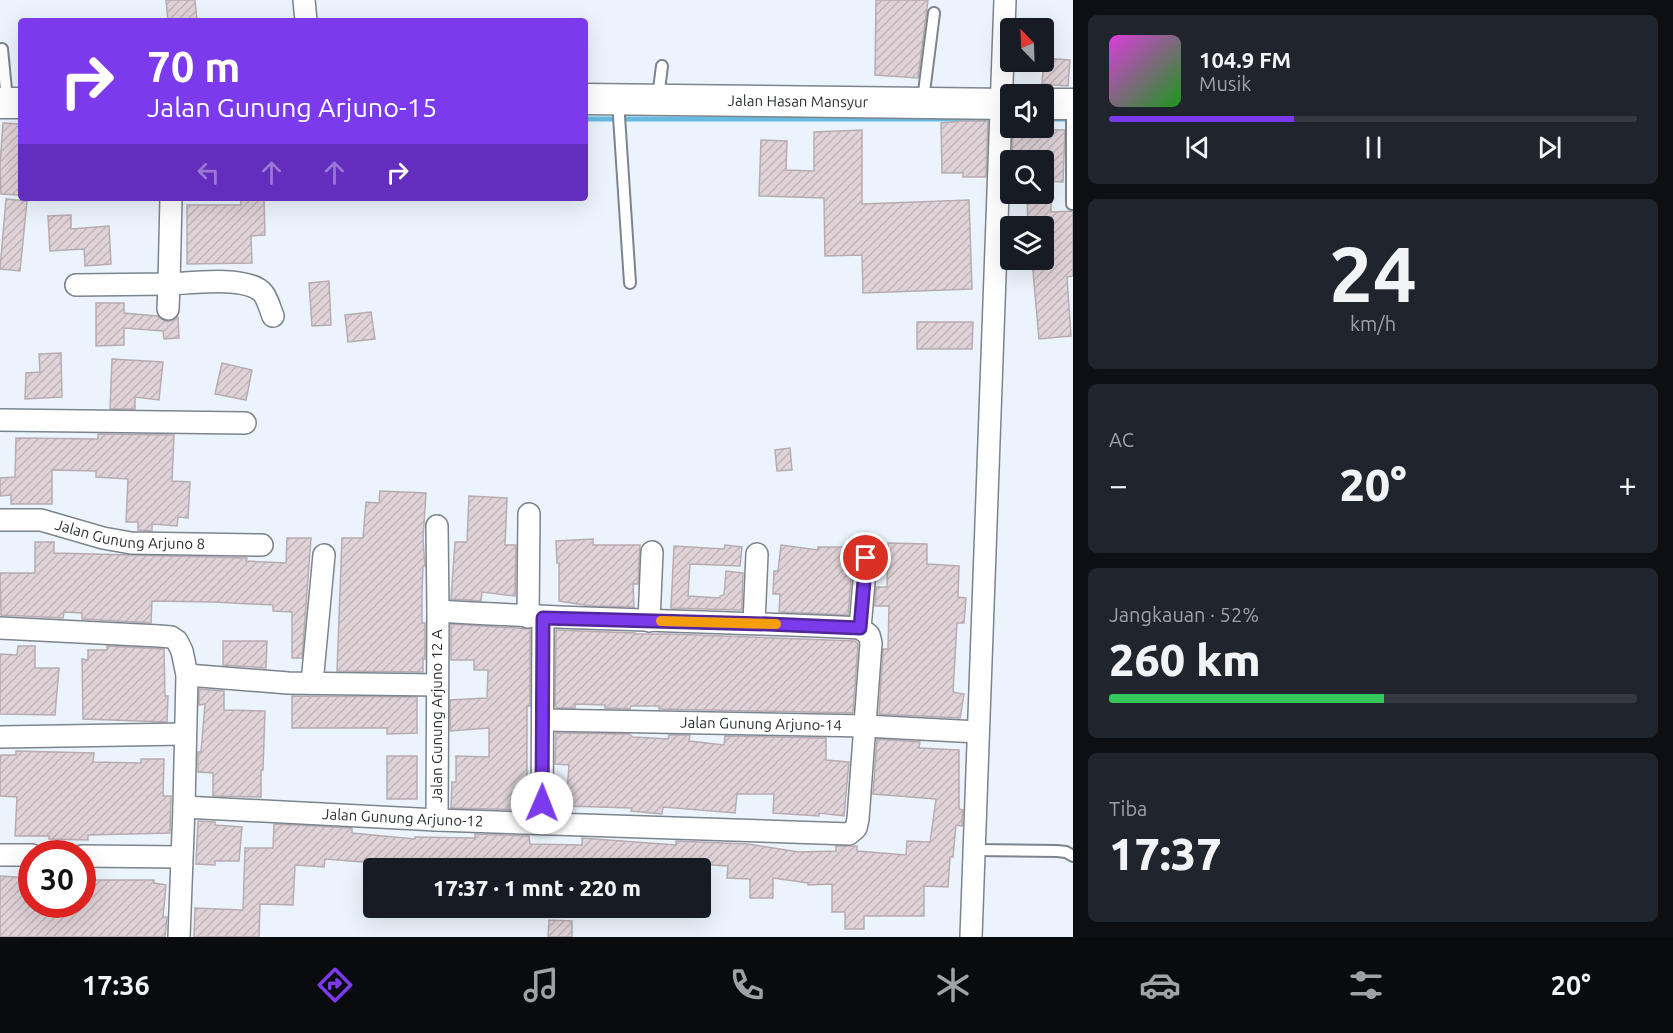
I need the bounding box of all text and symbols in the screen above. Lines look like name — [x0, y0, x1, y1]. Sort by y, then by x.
north arrow — [1000, 18, 1054, 72]
map controls — [1000, 18, 1054, 270]
icon: right — [48, 42, 126, 120]
text: 70 m — [147, 43, 241, 90]
text: 104.9 FM — [1199, 47, 1291, 72]
text: Musik — [1199, 72, 1251, 95]
button: sound — [1000, 84, 1054, 138]
text: Jalan Gunung Arjuno-15 — [147, 92, 437, 122]
street label: Jalan Hasan Mansyur — [728, 92, 869, 110]
icon: previous — [1181, 131, 1214, 164]
icon: pause — [1357, 131, 1390, 164]
icon: next — [1533, 131, 1566, 164]
button: search — [1000, 150, 1054, 204]
icon: left — [192, 156, 225, 189]
icon: ahead — [255, 156, 288, 189]
icon: ahead — [318, 156, 351, 189]
icon: right — [381, 156, 414, 189]
button: layers — [1000, 216, 1054, 270]
text: 24 — [1329, 229, 1417, 317]
text: km/h — [1350, 312, 1396, 335]
text: AC — [1109, 428, 1134, 451]
text: 20° — [1339, 459, 1407, 510]
text: − — [1109, 466, 1128, 503]
text: + — [1618, 466, 1637, 503]
street label: Jalan Gunung Arjuno 8 — [53, 516, 205, 552]
pin — [840, 532, 891, 583]
icon: arrive — [849, 541, 882, 574]
text: Jangkauan · 52% — [1109, 603, 1259, 626]
street label: Jalan Gunung Arjuno 12 A — [428, 629, 445, 803]
text: 260 km — [1109, 634, 1261, 685]
street label: Jalan Gunung Arjuno-14 — [680, 714, 842, 734]
position arrow — [510, 771, 574, 835]
text: Tiba — [1109, 797, 1147, 820]
street label: Jalan Gunung Arjuno-12 — [322, 805, 484, 830]
text: 17:37 — [1109, 828, 1222, 879]
speed limit sign: 30 — [18, 840, 96, 918]
text: 17:37 · 1 mnt · 220 m — [433, 875, 641, 900]
icon: directions — [314, 964, 356, 1006]
icon: music — [520, 964, 562, 1006]
icon: phone — [726, 964, 768, 1006]
icon: climate — [932, 964, 974, 1006]
icon: car — [1139, 964, 1181, 1006]
icon: filters — [1345, 964, 1387, 1006]
text: 17:36 — [82, 970, 150, 1000]
text: 20° — [1551, 970, 1591, 1000]

